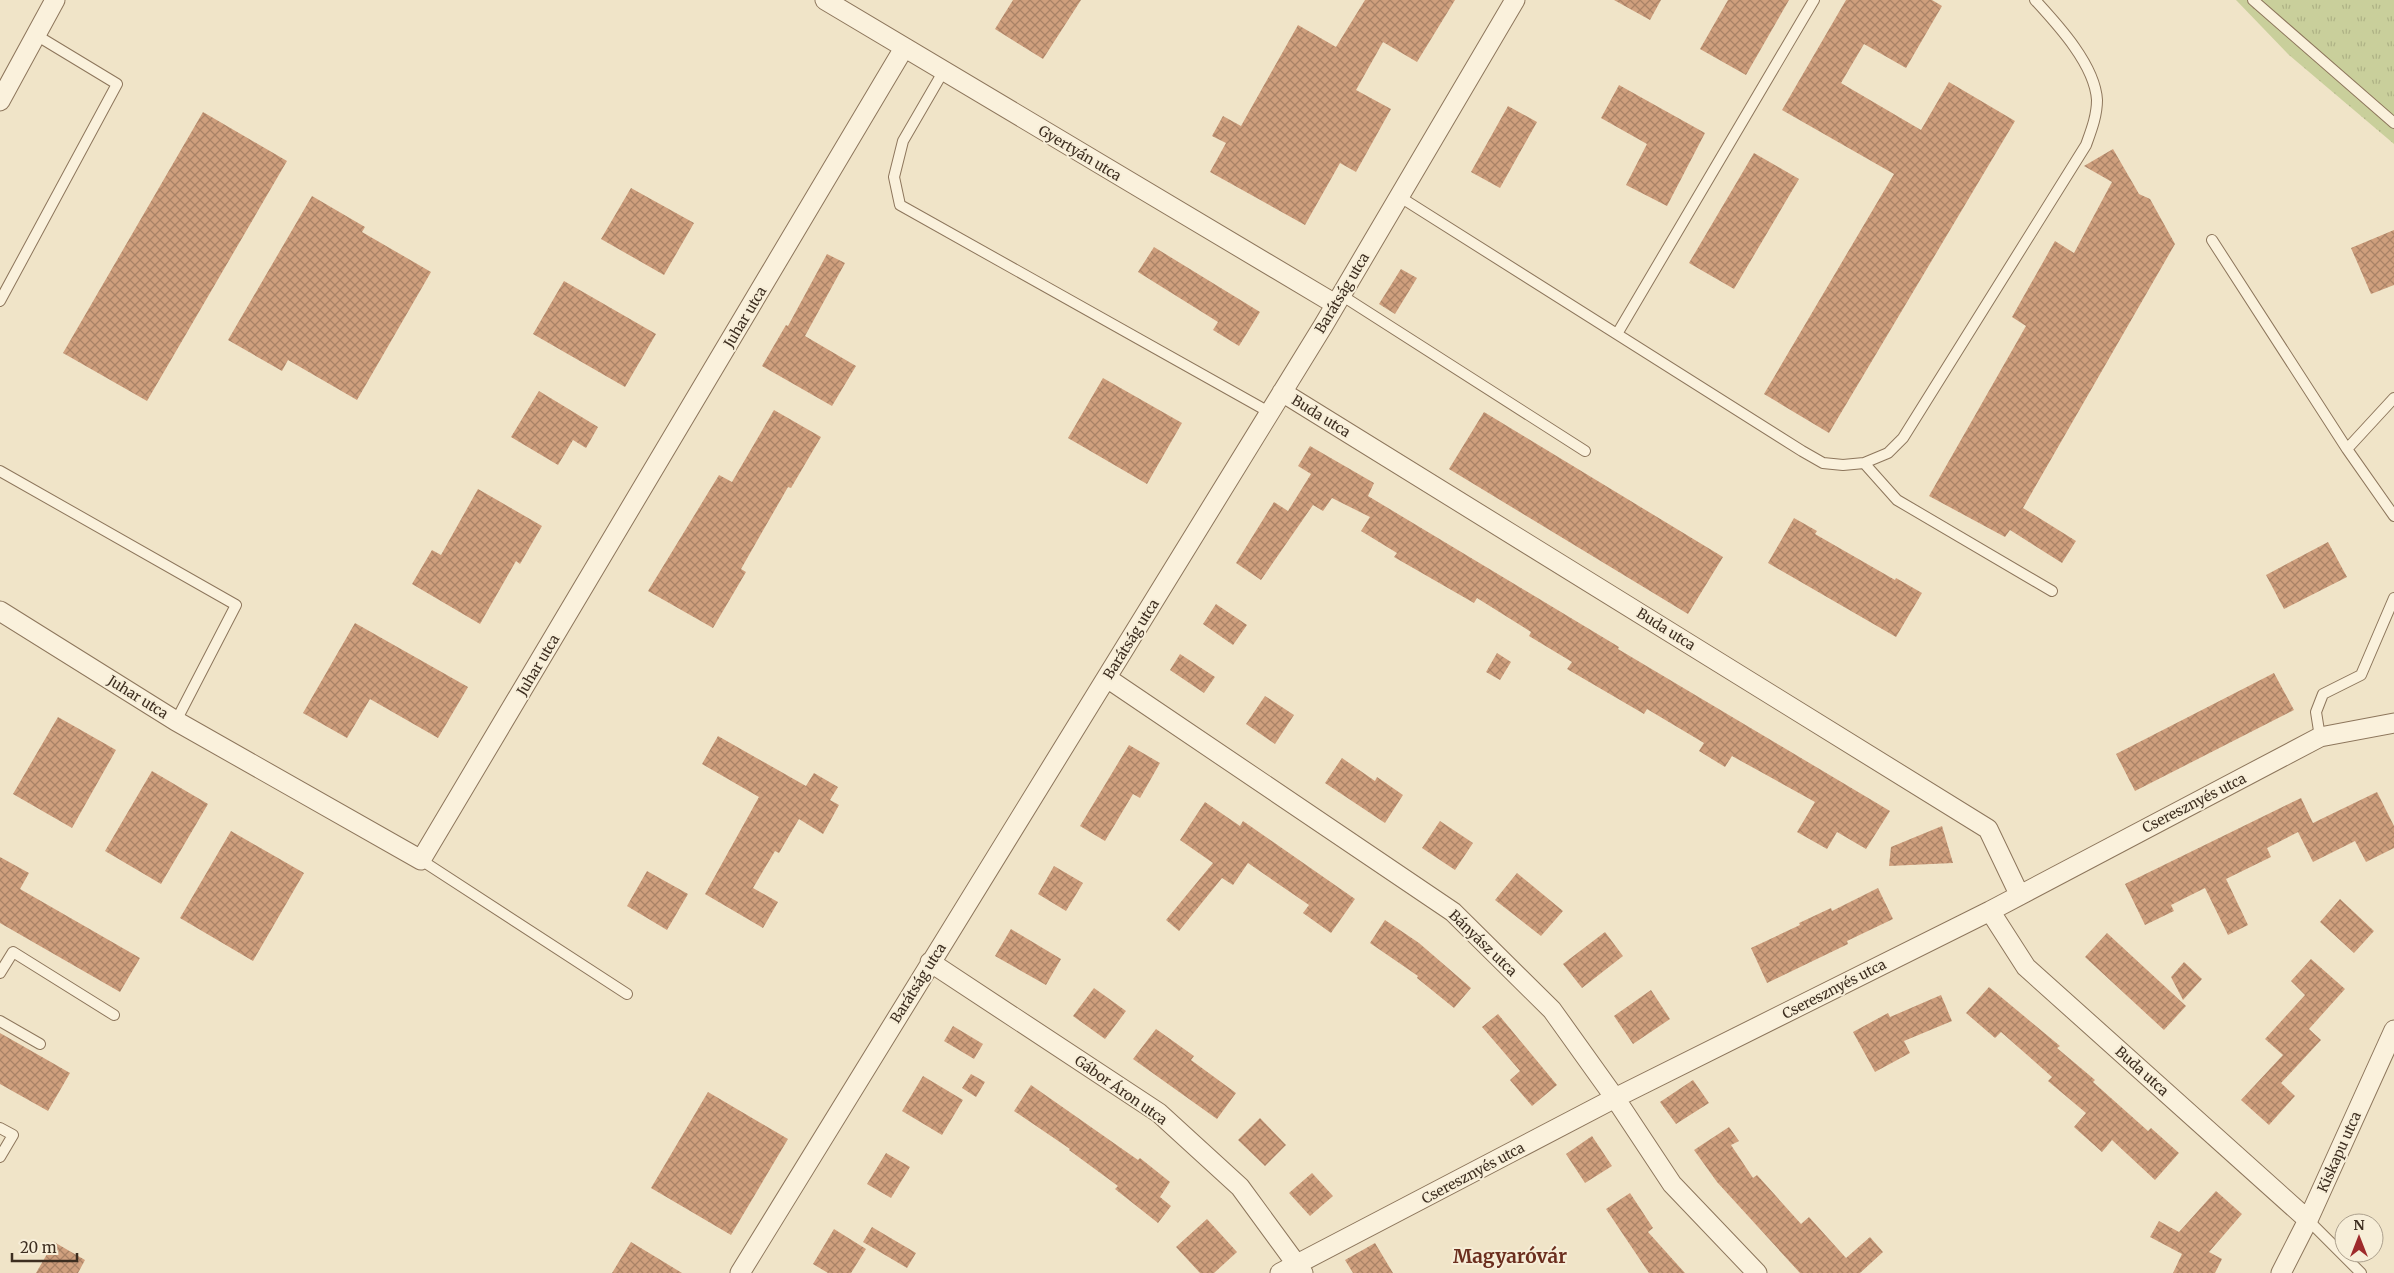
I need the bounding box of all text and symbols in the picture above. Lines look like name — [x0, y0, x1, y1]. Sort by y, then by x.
street label: Gyertyán utca — [1035, 121, 1125, 185]
street label: Barátság utca — [1311, 249, 1373, 337]
street label: Juhar utca — [719, 283, 770, 352]
street label: Buda utca — [1288, 391, 1354, 441]
street label: Barátság utca — [1099, 595, 1163, 682]
street label: Buda utca — [1633, 604, 1699, 654]
street label: Juhar utca — [512, 631, 563, 700]
street label: Juhar utca — [104, 671, 172, 723]
street label: Cseresznyés utca — [2139, 769, 2249, 837]
street label: Bányász utca — [1445, 906, 1521, 980]
street label: Barátság utca — [886, 939, 950, 1026]
street label: Cseresznyés utca — [1779, 955, 1889, 1023]
street label: Buda utca — [2112, 1042, 2173, 1100]
street label: Gábor Áron utca — [1071, 1051, 1171, 1129]
street label: Kiskapu utca — [2313, 1108, 2365, 1195]
street label: Cseresznyés utca — [1418, 1138, 1528, 1208]
north arrow — [2334, 1213, 2384, 1263]
text: N — [2353, 1216, 2365, 1234]
scale bar — [12, 1230, 78, 1262]
text: 20 m — [20, 1238, 57, 1257]
district label: Magyaróvár — [1453, 1244, 1567, 1268]

